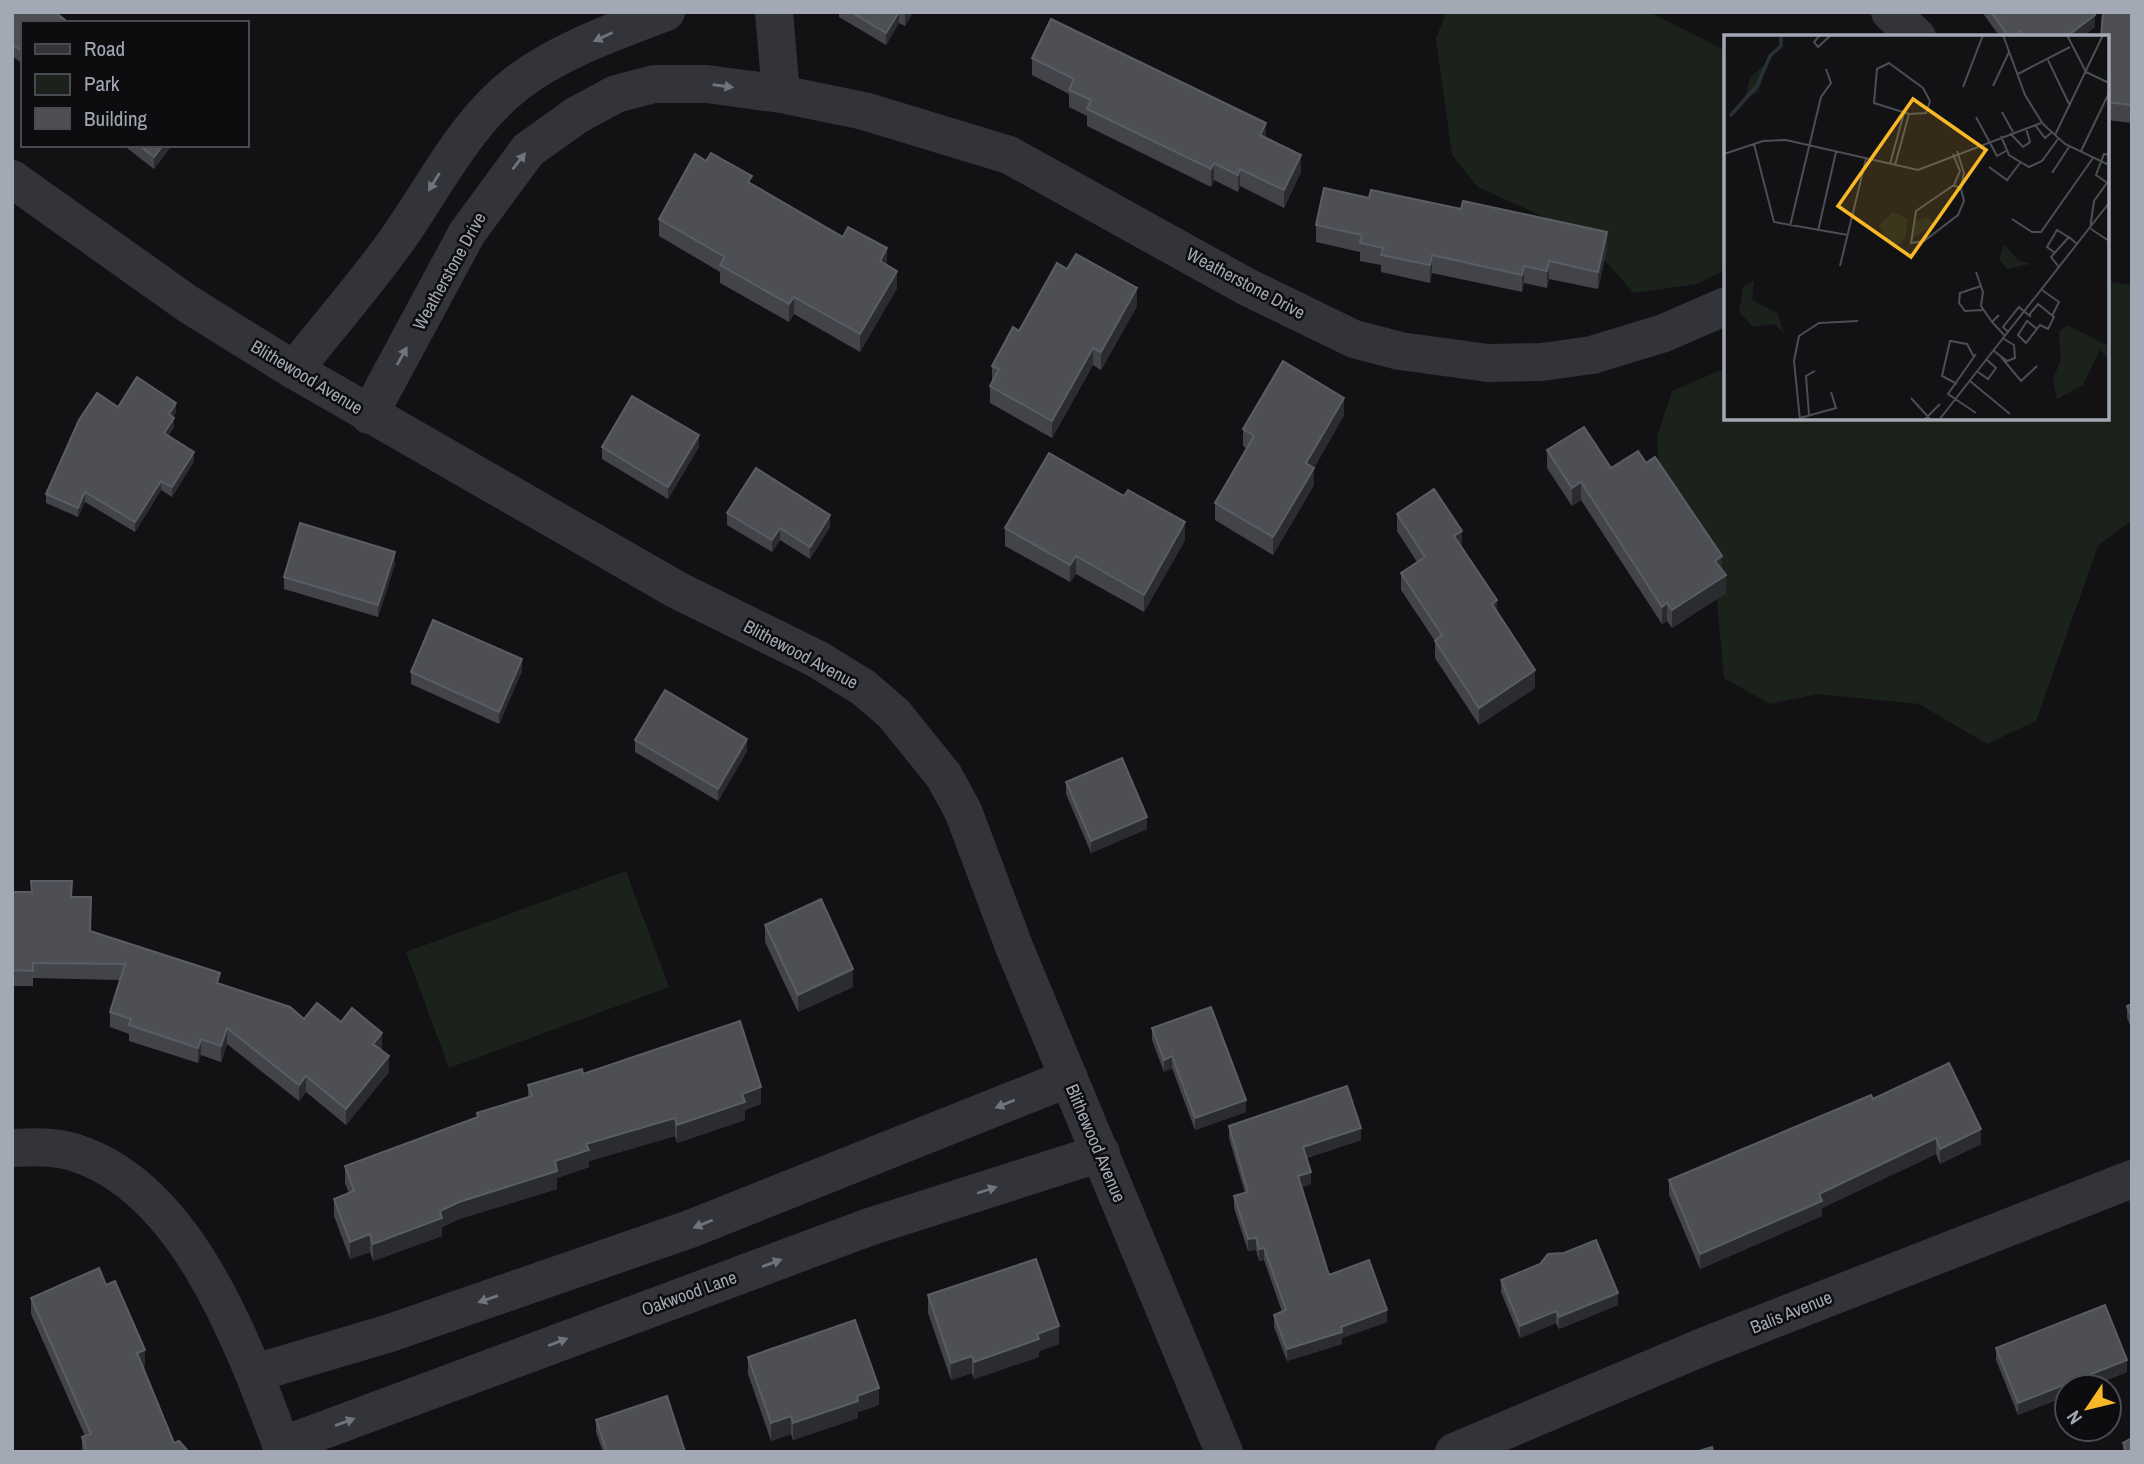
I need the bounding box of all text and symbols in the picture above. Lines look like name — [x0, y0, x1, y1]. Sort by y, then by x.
legend — [21, 21, 248, 147]
one-way arrow — [593, 31, 613, 43]
text: Road — [84, 34, 125, 63]
inset map — [1724, 35, 2109, 420]
text: Park — [84, 69, 120, 98]
one-way arrow — [712, 80, 734, 91]
text: Building — [84, 104, 148, 133]
one-way arrow — [511, 152, 525, 170]
one-way arrow — [427, 172, 440, 192]
street label: Weatherstone Drive — [406, 208, 492, 334]
street label: Weatherstone Drive — [1182, 241, 1310, 325]
street label: Blithewood Avenue — [247, 334, 367, 420]
one-way arrow — [396, 346, 408, 365]
street label: Blithewood Avenue — [739, 613, 863, 695]
street label: Blithewood Avenue — [1060, 1080, 1132, 1206]
one-way arrow — [995, 1098, 1016, 1109]
one-way arrow — [977, 1184, 998, 1194]
one-way arrow — [692, 1218, 713, 1229]
one-way arrow — [761, 1257, 782, 1268]
street label: Oakwood Lane — [638, 1264, 740, 1322]
street label: Balis Avenue — [1746, 1284, 1836, 1340]
one-way arrow — [478, 1294, 499, 1305]
one-way arrow — [548, 1336, 569, 1347]
north arrow — [2053, 1373, 2123, 1443]
text: N — [2060, 1406, 2088, 1430]
one-way arrow — [335, 1416, 356, 1427]

